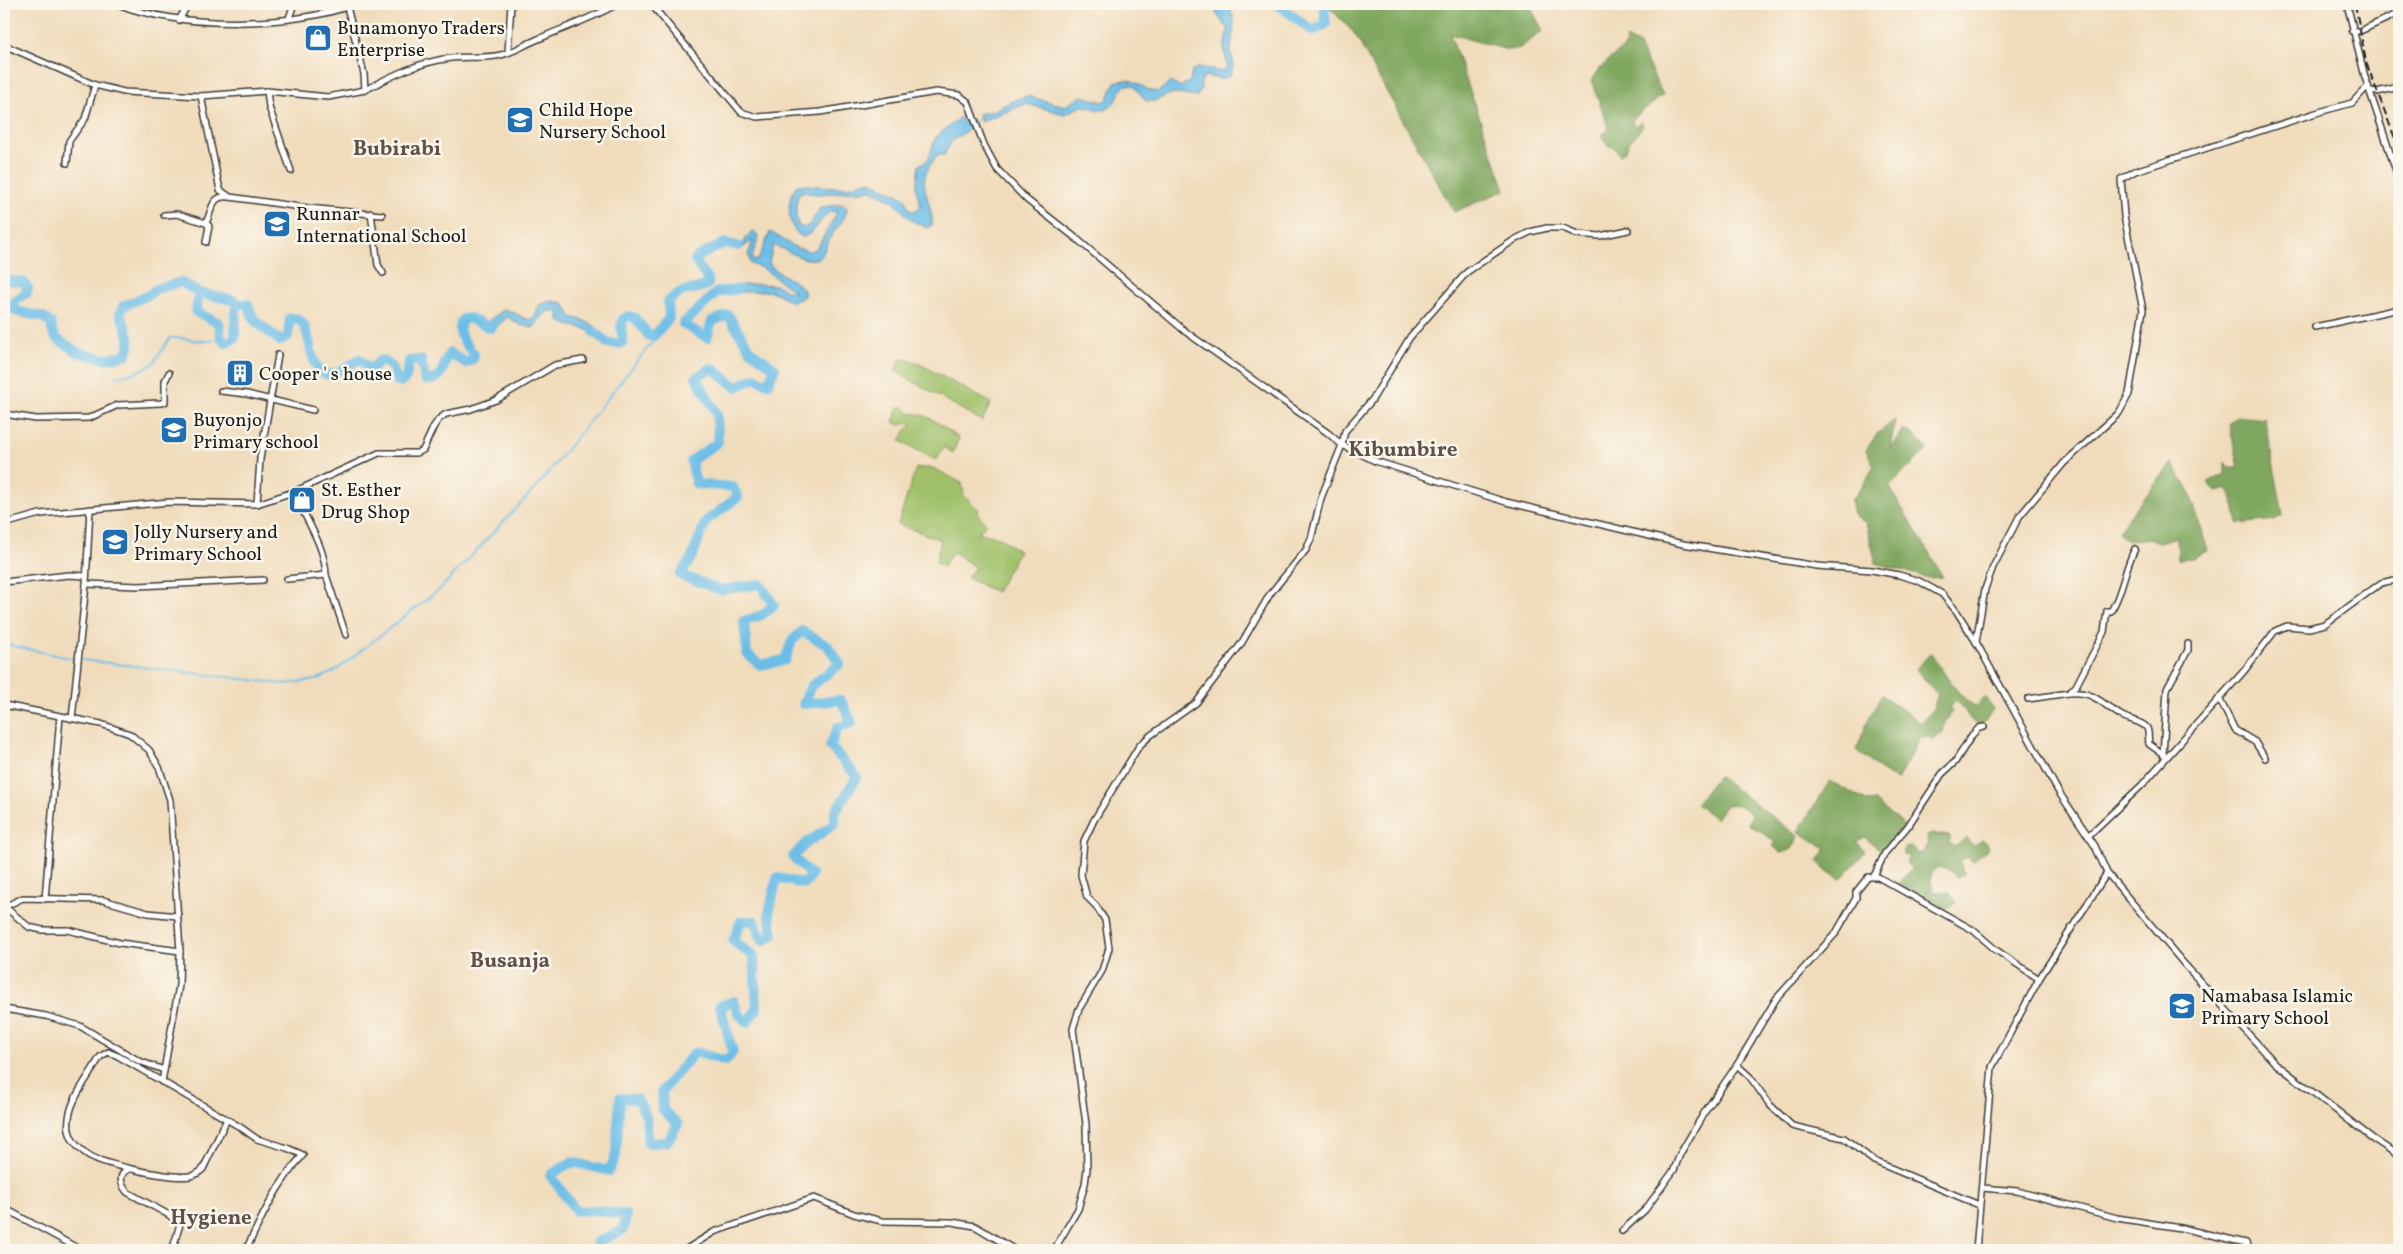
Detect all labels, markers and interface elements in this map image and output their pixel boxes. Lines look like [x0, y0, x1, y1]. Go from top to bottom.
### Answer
place label: Bunamonyo Traders Enterprise [337, 16, 505, 64]
shop icon: Bunamonyo Traders Enterprise [303, 23, 333, 53]
place label: Child Hope Nursery School [539, 98, 666, 146]
school or university icon: Child Hope Nursery School [505, 105, 535, 135]
district label: Bubirabi [353, 135, 441, 164]
place label: Runnar International School [296, 202, 467, 250]
school or university icon: Runnar International School [262, 209, 292, 239]
building icon: Cooper ' s house [225, 358, 255, 388]
place label: Cooper ' s house [259, 362, 392, 388]
place label: Buyonjo Primary school [193, 408, 319, 456]
school or university icon: Buyonjo Primary school [159, 415, 189, 445]
district label: Kibumbire [1349, 436, 1457, 465]
place label: St. Esther Drug Shop [321, 478, 410, 526]
shop icon: St. Esther Drug Shop [287, 485, 317, 515]
place label: Jolly Nursery and Primary School [134, 520, 278, 568]
school or university icon: Jolly Nursery and Primary School [100, 527, 130, 557]
district label: Busanja [470, 947, 550, 976]
place label: Namabasa Islamic Primary School [2201, 984, 2353, 1032]
school or university icon: Namabasa Islamic Primary School [2167, 991, 2197, 1021]
district label: Hygiene [170, 1204, 252, 1233]

